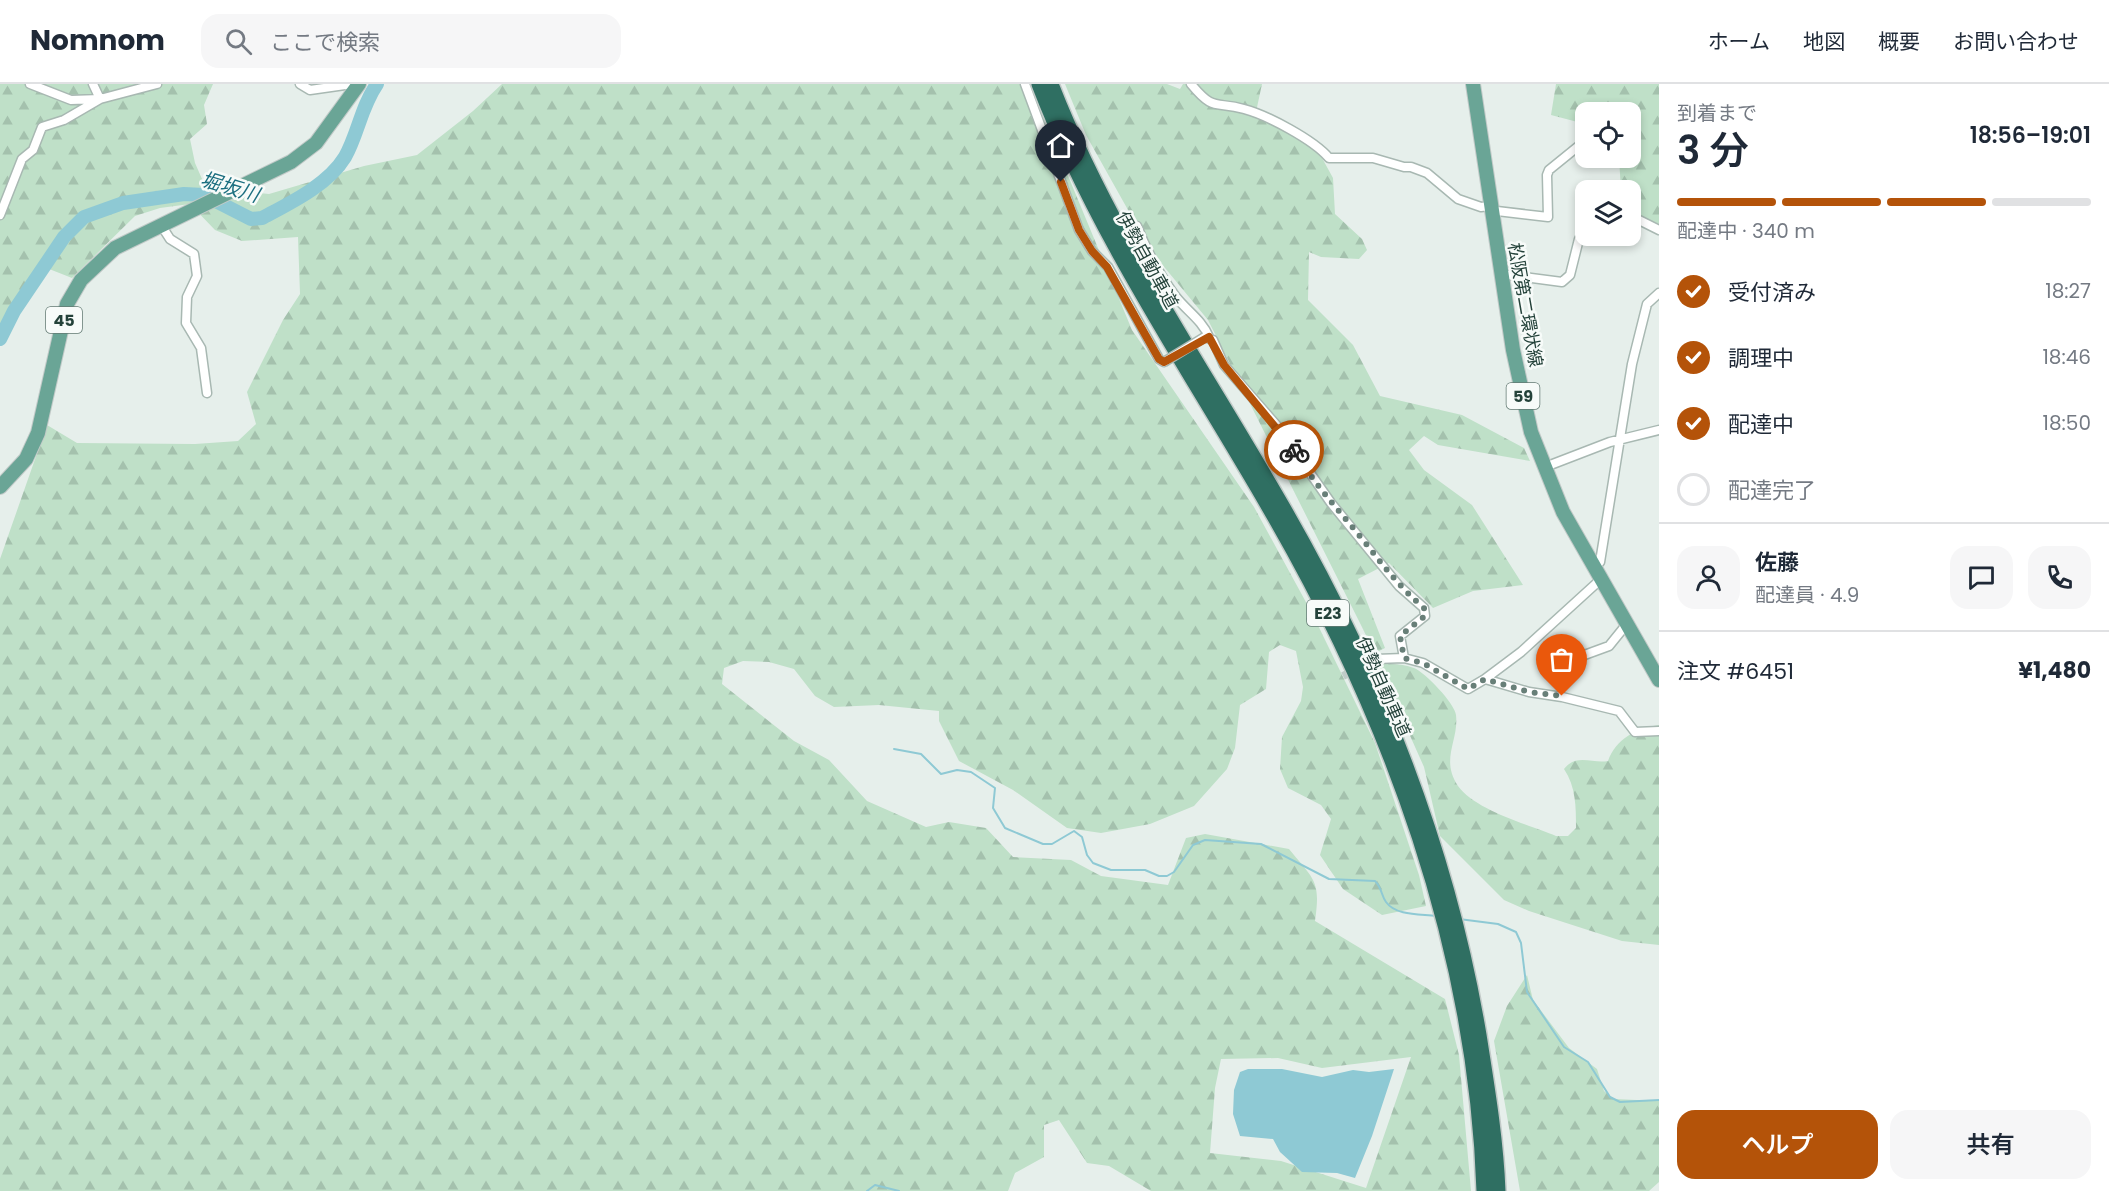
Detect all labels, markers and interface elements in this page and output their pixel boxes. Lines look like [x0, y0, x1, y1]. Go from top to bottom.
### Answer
search box [201, 14, 621, 68]
text: Nomnom [30, 21, 165, 60]
icon: search [222, 25, 255, 58]
text: ここで検索 [270, 27, 380, 58]
text: ホーム [1708, 27, 1770, 56]
text: 地図 [1803, 27, 1845, 56]
text: 概要 [1878, 27, 1920, 56]
text: お問い合わせ [1953, 27, 2079, 56]
text: 到着まで [1677, 99, 1757, 127]
map controls [1575, 102, 1641, 246]
button: locate [1575, 102, 1641, 168]
pin [1035, 120, 1086, 182]
text: 18:56–19:01 [1970, 120, 2091, 151]
text: 3 分 [1677, 123, 1749, 178]
icon: home [1044, 129, 1077, 162]
water label: 堀坂川 [197, 165, 265, 210]
button: layers [1575, 180, 1641, 246]
street label: 伊勢自動車道 [1110, 206, 1185, 313]
text: 配達中 · 340 m [1677, 217, 1815, 245]
street label: 松阪第二環状線 [1502, 241, 1549, 369]
icon: check [1677, 275, 1710, 308]
text: 受付済み [1728, 277, 1816, 308]
text: 18:27 [2045, 277, 2091, 305]
road number: 45 [46, 307, 82, 333]
icon: check [1677, 341, 1710, 374]
text: 調理中 [1728, 343, 1794, 374]
text: 18:46 [2042, 343, 2091, 371]
road number: 59 [1506, 383, 1540, 409]
icon: check [1677, 407, 1710, 440]
text: 配達中 [1728, 409, 1794, 440]
text: 18:50 [2043, 409, 2091, 437]
courier [1264, 420, 1324, 480]
icon: bike [1278, 434, 1311, 467]
text: 配達完了 [1728, 475, 1816, 506]
button: person [1677, 546, 1740, 609]
button: chat [1950, 546, 2013, 609]
button: phone [2028, 546, 2091, 609]
text: 佐藤 [1755, 547, 1799, 578]
text: 配達員 · 4.9 [1755, 581, 1859, 609]
road number: E23 [1307, 600, 1349, 626]
street label: 伊勢自動車道 [1350, 632, 1417, 741]
pin [1536, 634, 1587, 696]
icon: bag [1545, 643, 1578, 676]
text: ¥1,480 [2018, 655, 2091, 686]
text: 注文 #6451 [1677, 656, 1794, 687]
button: ヘルプ [1677, 1110, 1878, 1179]
button: 共有 [1890, 1110, 2091, 1179]

